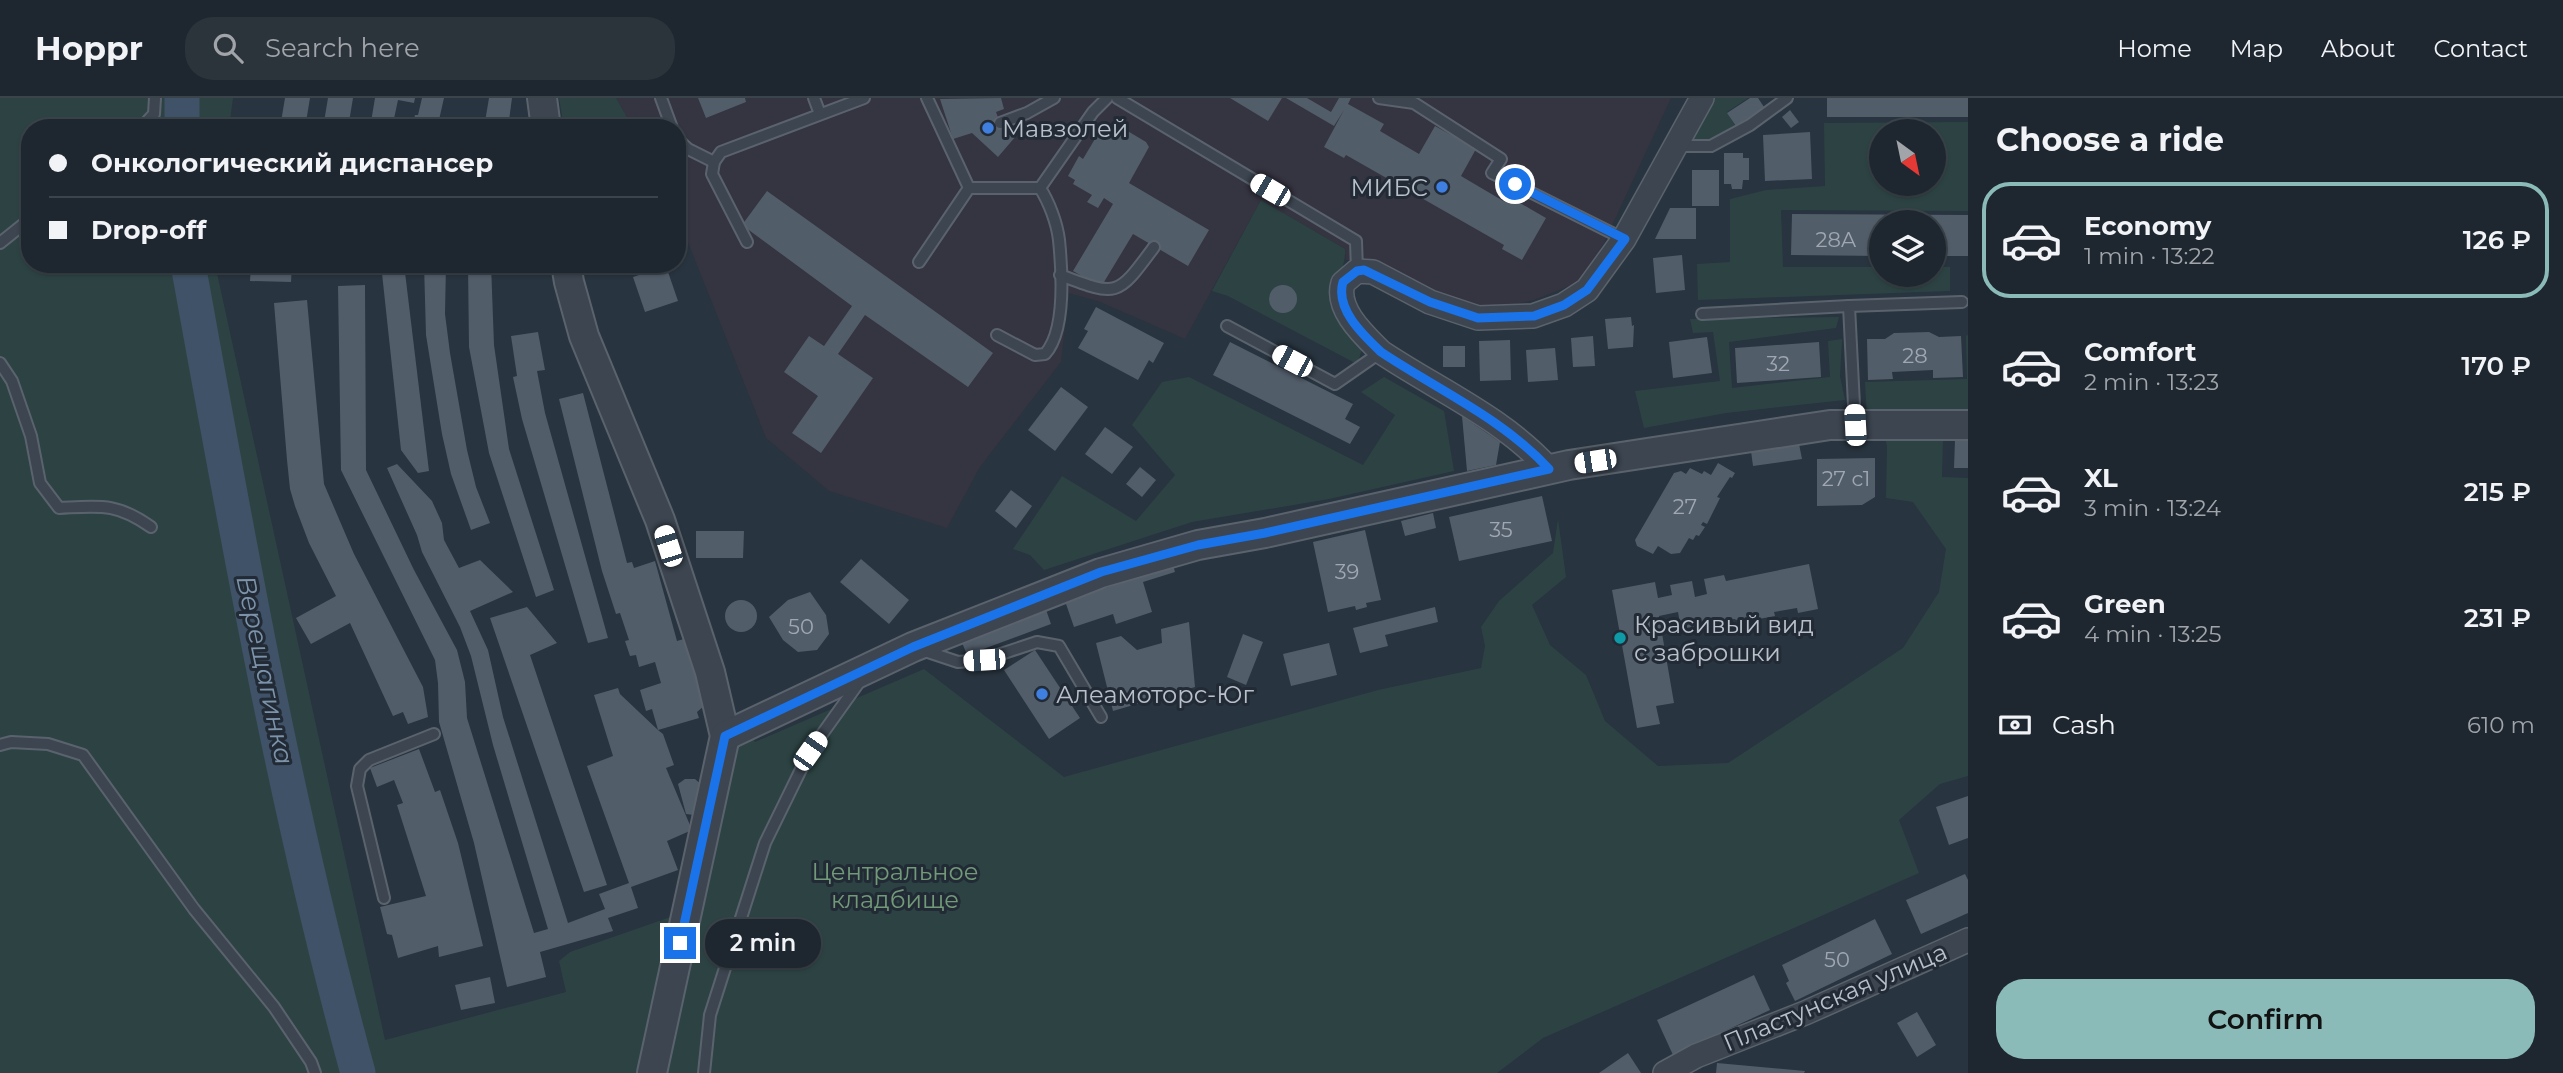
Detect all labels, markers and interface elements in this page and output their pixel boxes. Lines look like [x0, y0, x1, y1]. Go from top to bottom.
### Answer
search box [185, 17, 675, 80]
text: Hoppr [35, 28, 143, 68]
icon: search [209, 29, 247, 67]
text: Search here [265, 32, 420, 64]
text: Home [2117, 34, 2192, 63]
text: Map [2230, 34, 2283, 63]
text: About [2321, 34, 2395, 63]
text: Contact [2433, 34, 2528, 63]
place label: Мавзолей [1002, 114, 1128, 143]
north arrow [1869, 119, 1946, 196]
map controls [1869, 119, 1946, 287]
marker: Мавзолей [980, 120, 996, 136]
text: Choose a ride [1996, 120, 2224, 159]
text: Онкологический диспансер [91, 147, 493, 179]
route start [1499, 168, 1531, 200]
car [1247, 170, 1294, 210]
place label: МИБС [1351, 173, 1428, 202]
marker: МИБС [1434, 179, 1450, 195]
icon: car [2000, 209, 2063, 272]
button: layers [1869, 210, 1946, 287]
text: Economy [2084, 210, 2211, 242]
text: Drop-off [91, 214, 206, 246]
text: 126 ₽ [2463, 224, 2531, 256]
house number: 28А [1816, 227, 1857, 252]
text: 1 min · 13:22 [2084, 242, 2215, 270]
icon: car [2000, 335, 2063, 398]
text: Comfort [2084, 336, 2196, 368]
car [1269, 342, 1316, 380]
house number: 28 [1902, 343, 1928, 368]
text: 170 ₽ [2461, 350, 2531, 382]
house number: 32 [1766, 351, 1790, 376]
text: 2 min · 13:23 [2084, 368, 2219, 396]
car [1844, 403, 1867, 447]
car [1573, 447, 1618, 475]
icon: car [2000, 461, 2063, 524]
text: XL [2084, 462, 2118, 494]
house number: 27 с1 [1822, 466, 1870, 491]
text: 215 ₽ [2464, 476, 2531, 508]
house number: 27 [1673, 494, 1697, 519]
text: 3 min · 13:24 [2084, 494, 2221, 522]
house number: 35 [1489, 517, 1513, 542]
car [652, 523, 685, 569]
house number: 39 [1335, 559, 1359, 584]
water label: Верещагинка [229, 573, 301, 767]
icon: car [2000, 587, 2063, 650]
text: Green [2084, 588, 2166, 620]
text: 231 ₽ [2464, 602, 2531, 634]
place label: Красивый вид с заброшки [1634, 610, 1814, 667]
house number: 50 [788, 614, 814, 639]
text: 4 min · 13:25 [2084, 620, 2221, 648]
marker: Красивый вид с заброшки [1612, 630, 1628, 646]
car [963, 648, 1006, 672]
place label: Алеамоторс-Юг [1056, 680, 1254, 709]
marker: Алеамоторс-Юг [1034, 686, 1050, 702]
icon: cash [1996, 706, 2034, 744]
text: Cash [2052, 709, 2116, 741]
text: 610 m [2467, 711, 2535, 739]
car [790, 728, 831, 774]
park label: Центральное кладбище [811, 857, 979, 914]
callout: 2 min [704, 918, 820, 968]
route end [664, 927, 696, 959]
text: 2 min [730, 929, 796, 957]
street label: Пластунская улица [1719, 937, 1951, 1057]
house number: 50 [1824, 947, 1850, 972]
button: Confirm [1996, 979, 2535, 1059]

